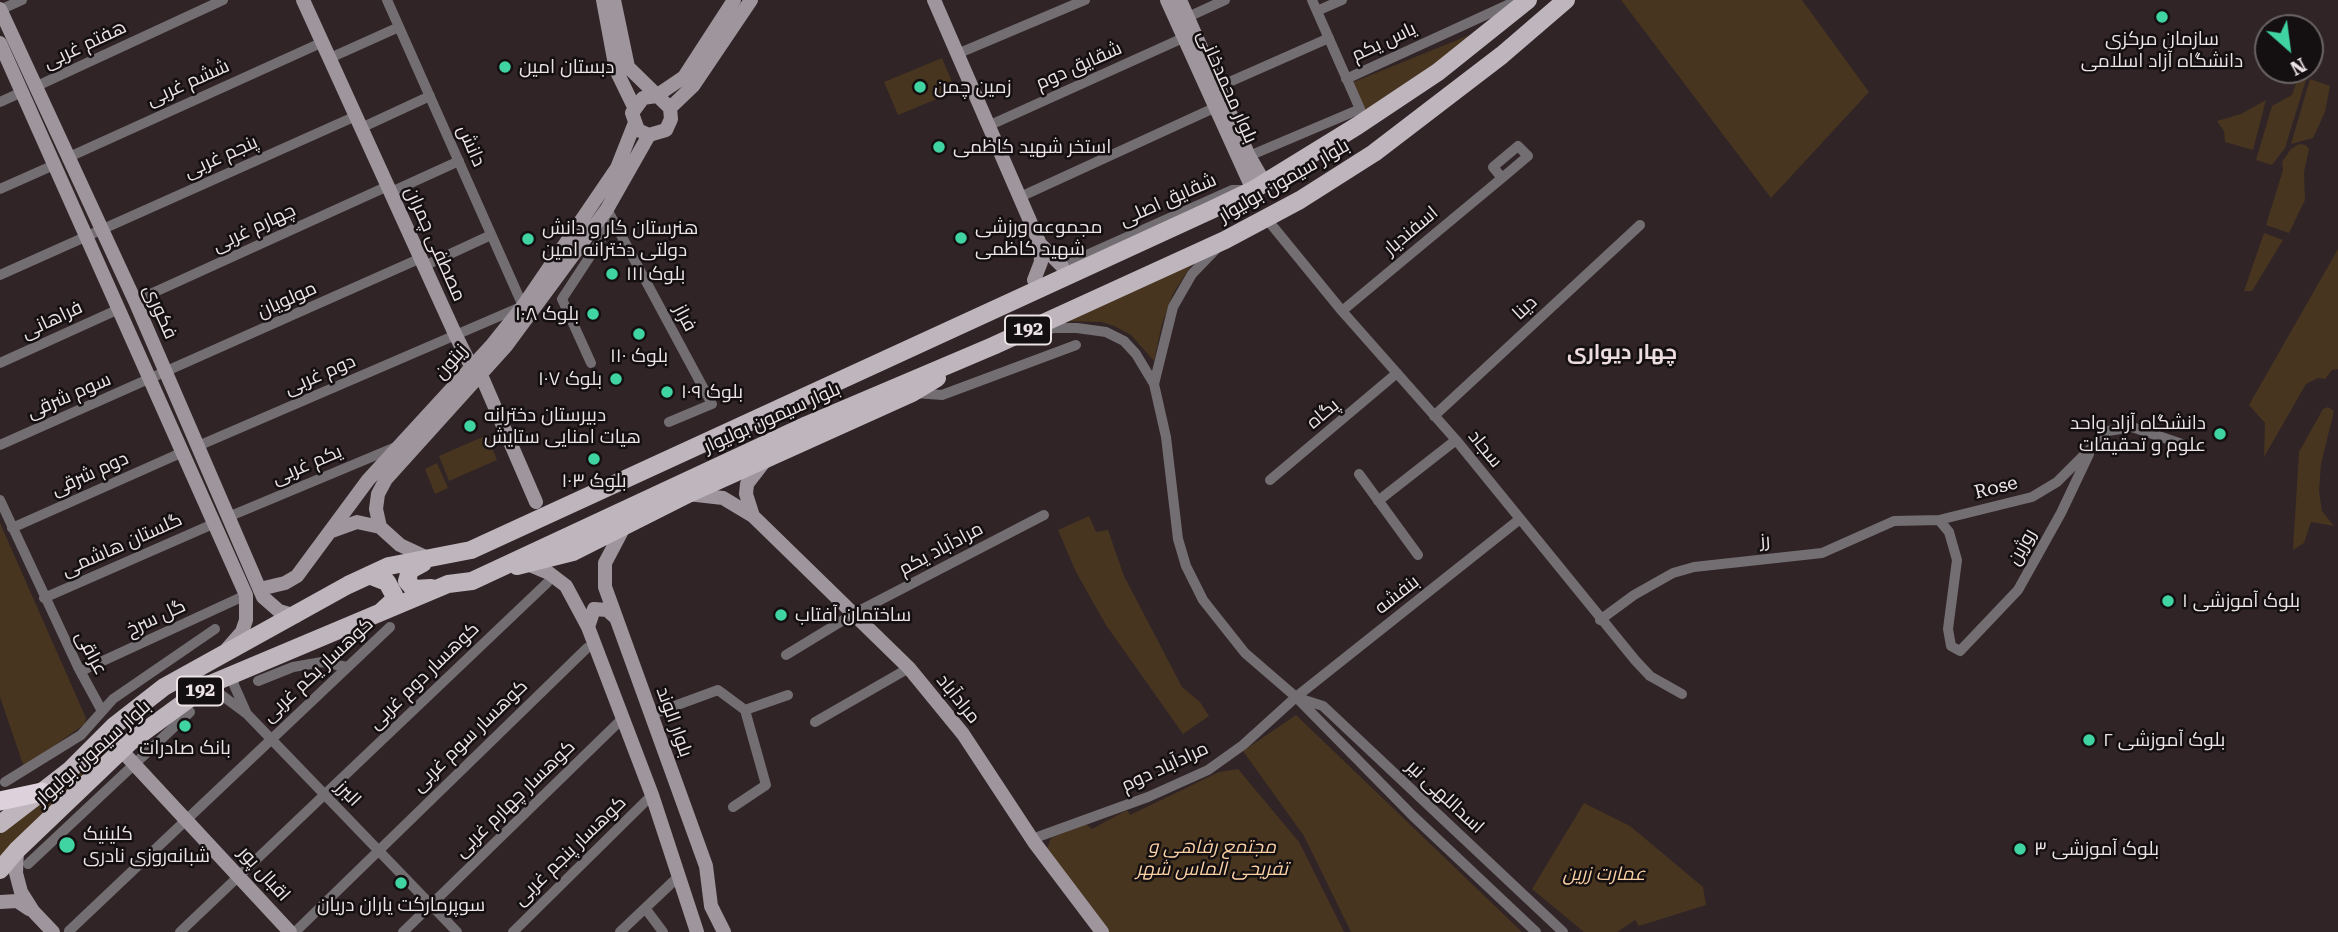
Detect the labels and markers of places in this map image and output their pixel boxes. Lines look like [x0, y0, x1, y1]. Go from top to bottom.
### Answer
marker: سازمان مرکزی دانشگاه آزاد اسلامی [2154, 9, 2170, 25]
place label: سازمان مرکزی دانشگاه آزاد اسلامی [2081, 28, 2243, 72]
place label: دبستان امین [519, 56, 614, 78]
marker: دبستان امین [497, 59, 513, 75]
place label: زمین چمن [934, 76, 1012, 98]
marker: زمین چمن [912, 79, 928, 95]
place label: استخر شهید کاظمی [953, 136, 1111, 158]
marker: استخر شهید کاظمی [931, 139, 947, 155]
place label: مجموعه ورزشی شهید کاظمی [975, 216, 1102, 260]
place label: هنرستان کار و دانش دولتی دخترانه امین [542, 217, 698, 261]
marker: مجموعه ورزشی شهید کاظمی [953, 230, 969, 246]
marker: هنرستان کار و دانش دولتی دخترانه امین [520, 231, 536, 247]
place label: بلوک ۱۱۱ [626, 263, 685, 285]
marker: بلوک ۱۱۱ [604, 266, 620, 282]
place label: بلوک ۱۰۸ [515, 303, 579, 325]
marker: بلوک ۱۰۸ [585, 306, 601, 322]
marker: بلوک ۱۱۰ [631, 326, 647, 342]
place label: بلوک ۱۱۰ [610, 345, 668, 367]
place label: بلوک ۱۰۷ [538, 368, 602, 390]
marker: بلوک ۱۰۷ [608, 371, 624, 387]
place label: بلوک ۱۰۹ [681, 381, 743, 403]
marker: بلوک ۱۰۹ [659, 384, 675, 400]
place label: دبیرستان دخترانه هیات امنایی ستایش [484, 404, 641, 448]
place label: دانشگاه آزاد واحد علوم و تحقیقات [2070, 412, 2206, 456]
marker: دبیرستان دخترانه هیات امنایی ستایش [462, 418, 478, 434]
marker: دانشگاه آزاد واحد علوم و تحقیقات [2212, 426, 2228, 442]
marker: بلوک ۱۰۳ [586, 451, 602, 467]
place label: بلوک ۱۰۳ [561, 470, 627, 492]
place label: بلوک آموزشی ۱ [2182, 590, 2300, 612]
marker: بلوک آموزشی ۱ [2160, 593, 2176, 609]
place label: ساختمان آفتاب [795, 604, 911, 626]
marker: ساختمان آفتاب [773, 607, 789, 623]
marker: بانک صادرات [177, 718, 193, 734]
place label: بلوک آموزشی ۲ [2103, 729, 2225, 751]
marker: بلوک آموزشی ۲ [2081, 732, 2097, 748]
place label: بانک صادرات [139, 737, 231, 759]
place label: کلینیک شبانه‌روزی نادری [83, 823, 210, 867]
marker: کلینیک شبانه‌روزی نادری [57, 835, 77, 855]
place label: بلوک آموزشی ۳ [2034, 838, 2159, 860]
marker: بلوک آموزشی ۳ [2012, 841, 2028, 857]
marker: سوپرمارکت یاران دریان [393, 875, 409, 891]
place label: سوپرمارکت یاران دریان [317, 894, 485, 916]

